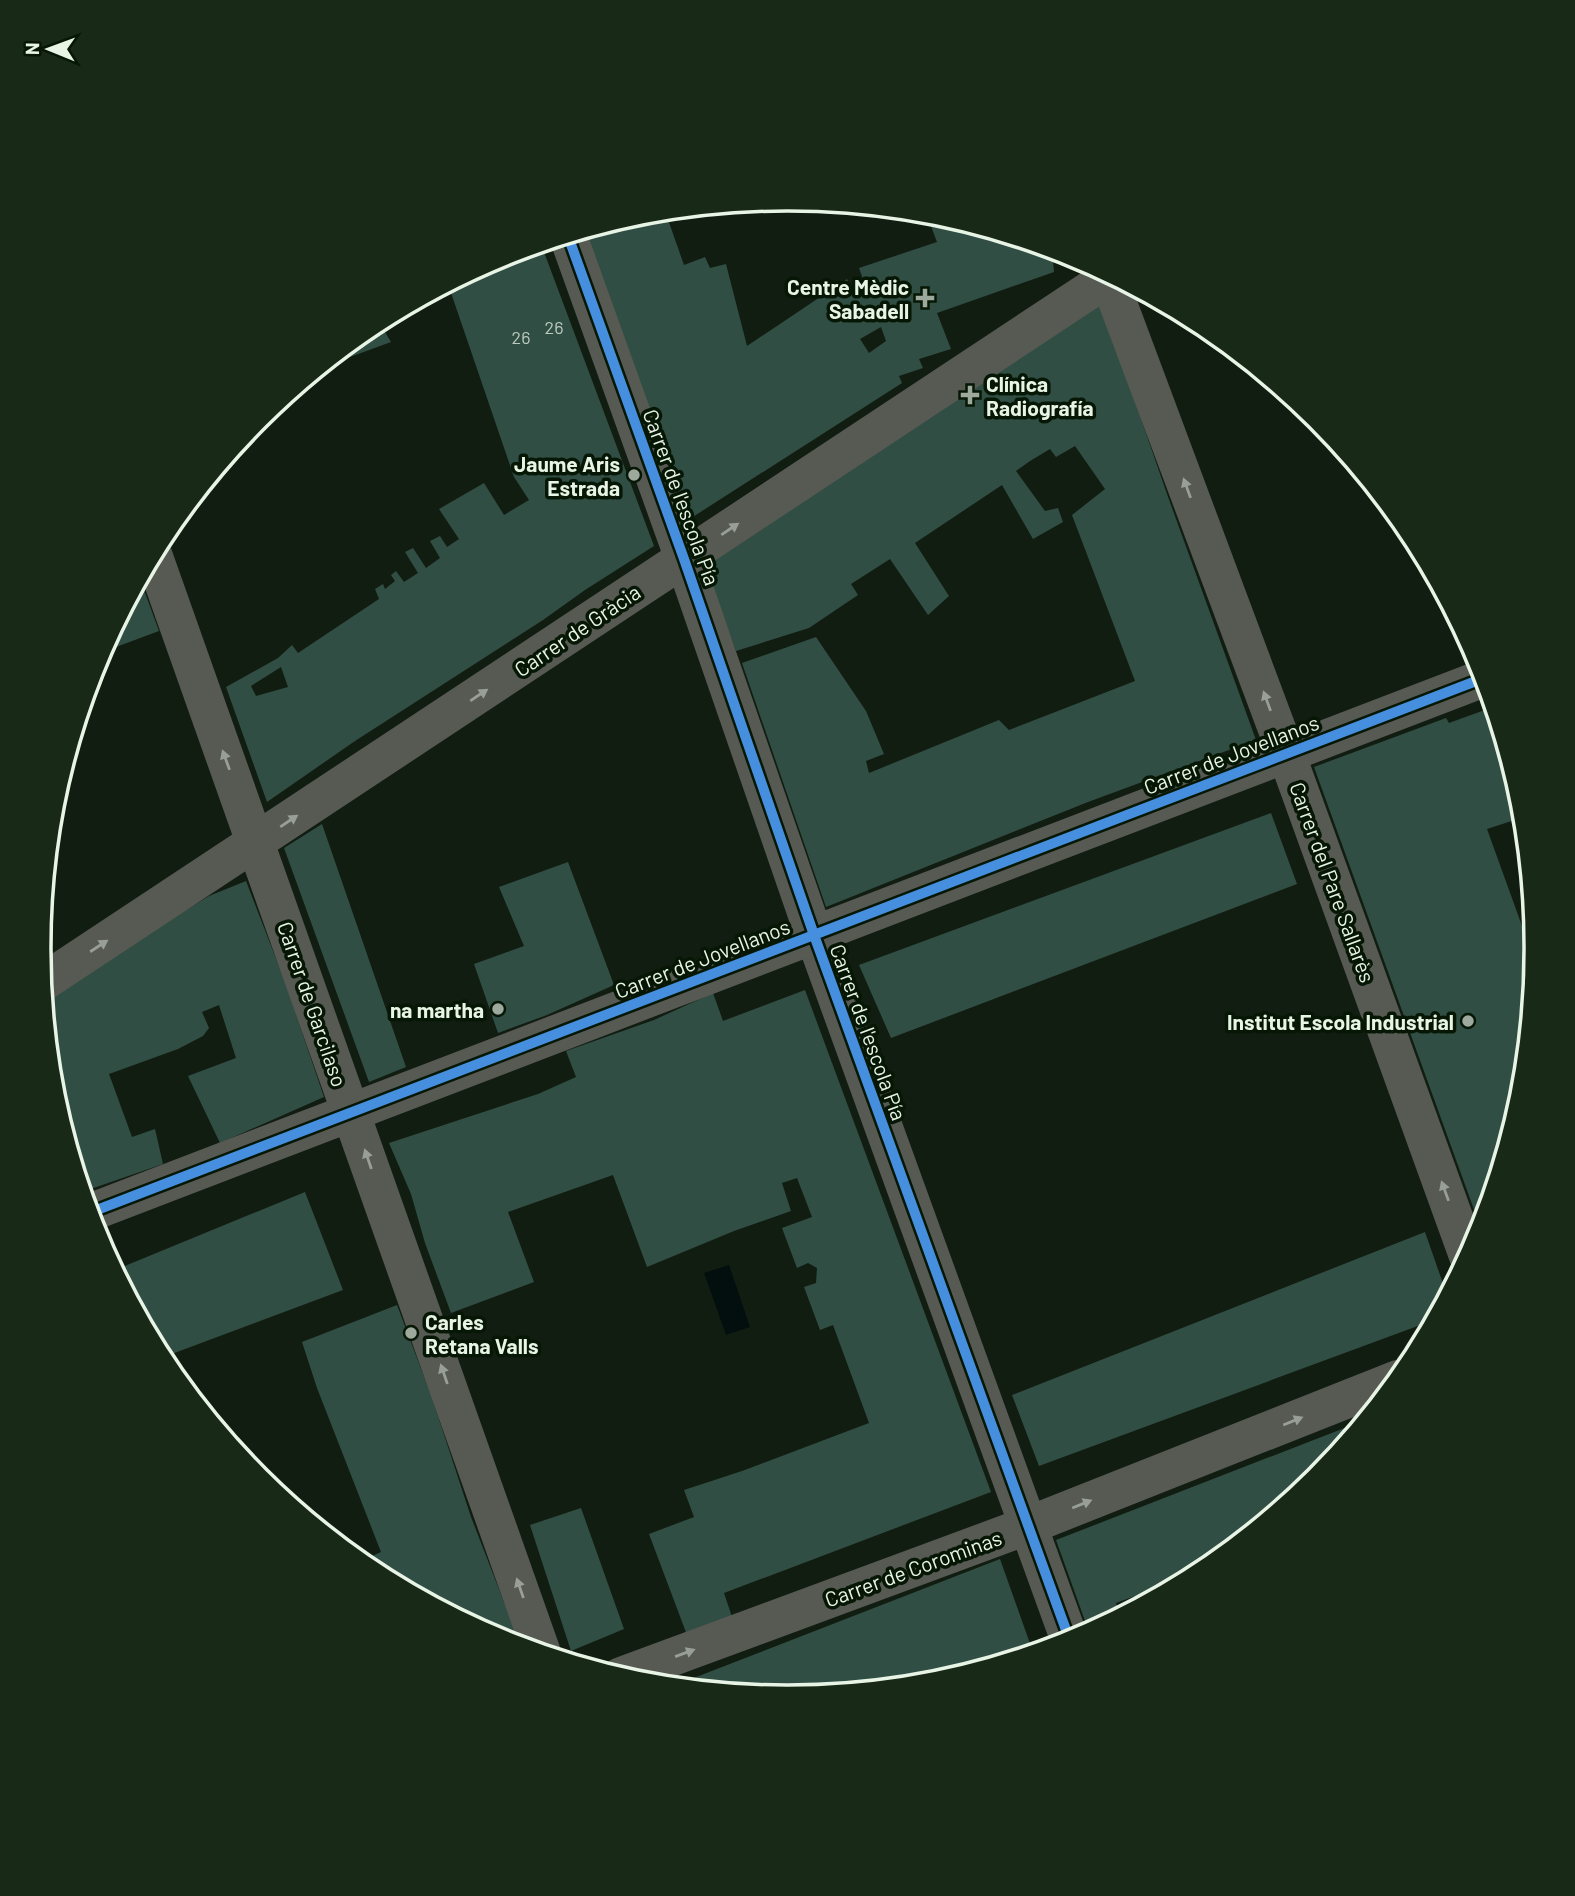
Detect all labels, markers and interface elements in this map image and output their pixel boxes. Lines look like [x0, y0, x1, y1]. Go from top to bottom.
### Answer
north arrow [14, 14, 84, 84]
text: N [20, 42, 43, 55]
place label: Centre Mèdic Sabadell [787, 274, 909, 323]
marker: Centre Mèdic Sabadell [915, 288, 935, 308]
house number: 26 [545, 316, 563, 338]
house number: 26 [512, 326, 530, 348]
place label: Clínica Radiografía [986, 371, 1094, 420]
marker: Clínica Radiografía [960, 385, 980, 405]
street label: Carrer de l'escola Pía [638, 405, 726, 589]
place label: Jaume Aris Estrada [514, 451, 620, 500]
marker: Jaume Aris Estrada [626, 467, 642, 483]
one-way arrow [1181, 478, 1192, 499]
one-way arrow [720, 523, 739, 536]
street label: Carrer de Gràcia [509, 579, 645, 681]
one-way arrow [469, 689, 489, 702]
one-way arrow [1261, 691, 1272, 712]
street label: Carrer de Jovellanos [1140, 709, 1322, 799]
one-way arrow [220, 750, 231, 771]
street label: Carrer del Pare Sallarès [1285, 778, 1381, 986]
one-way arrow [280, 815, 299, 828]
street label: Carrer de Jovellanos [611, 913, 793, 1003]
street label: Carrer de Garcilaso [273, 918, 353, 1090]
one-way arrow [90, 939, 108, 953]
street label: Carrer de l'escola Pía [825, 940, 913, 1124]
place label: na martha [390, 997, 484, 1022]
marker: na martha [490, 1001, 506, 1017]
place label: Institut Escola Industrial [1227, 1009, 1454, 1034]
marker: Institut Escola Industrial [1460, 1013, 1476, 1029]
one-way arrow [362, 1149, 373, 1170]
one-way arrow [1439, 1181, 1450, 1202]
place label: Carles Retana Valls [425, 1309, 538, 1358]
marker: Carles Retana Valls [403, 1325, 419, 1341]
one-way arrow [438, 1363, 449, 1384]
one-way arrow [1283, 1415, 1304, 1426]
one-way arrow [1071, 1499, 1092, 1510]
street label: Carrer de Corominas [821, 1524, 1005, 1612]
one-way arrow [514, 1578, 525, 1599]
one-way arrow [674, 1647, 695, 1658]

